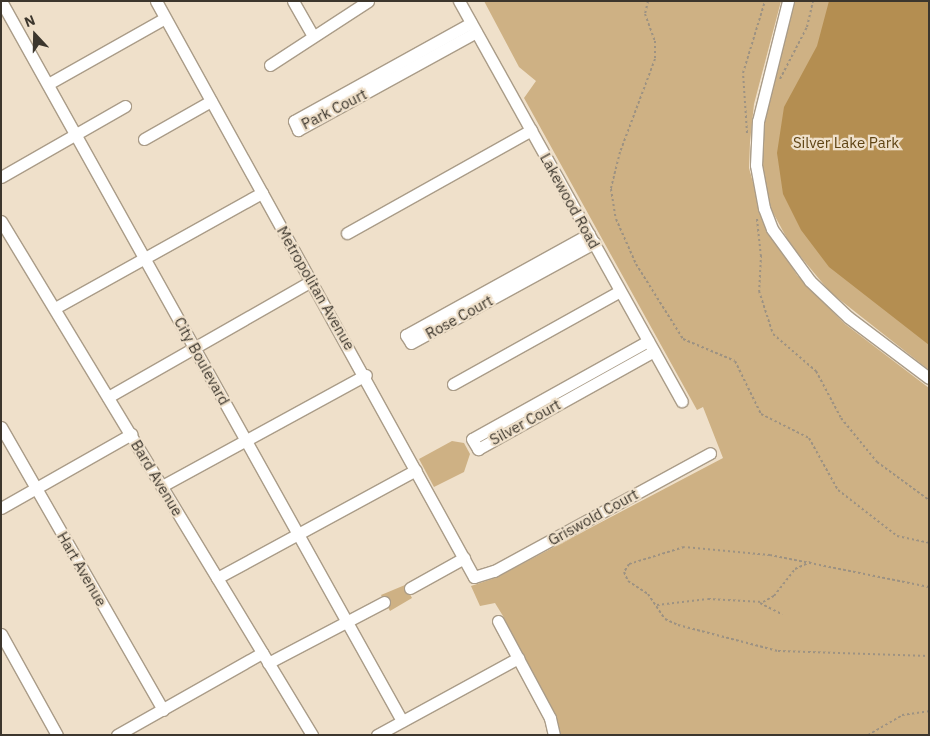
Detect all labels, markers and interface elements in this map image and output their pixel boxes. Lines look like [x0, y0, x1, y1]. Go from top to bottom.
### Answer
north arrow [10, 10, 60, 60]
text: N [22, 11, 38, 31]
street label: Park Court [298, 85, 370, 133]
park label: Silver Lake Park [793, 134, 899, 152]
street label: Lakewood Road [536, 150, 604, 252]
street label: Metropolitan Avenue [273, 223, 359, 353]
street label: Rose Court [422, 291, 496, 343]
street label: City Boulevard [170, 314, 234, 408]
street label: Silver Court [487, 395, 563, 449]
street label: Bard Avenue [127, 437, 187, 519]
street label: Griswold Court [545, 485, 641, 549]
street label: Hart Avenue [53, 529, 111, 609]

